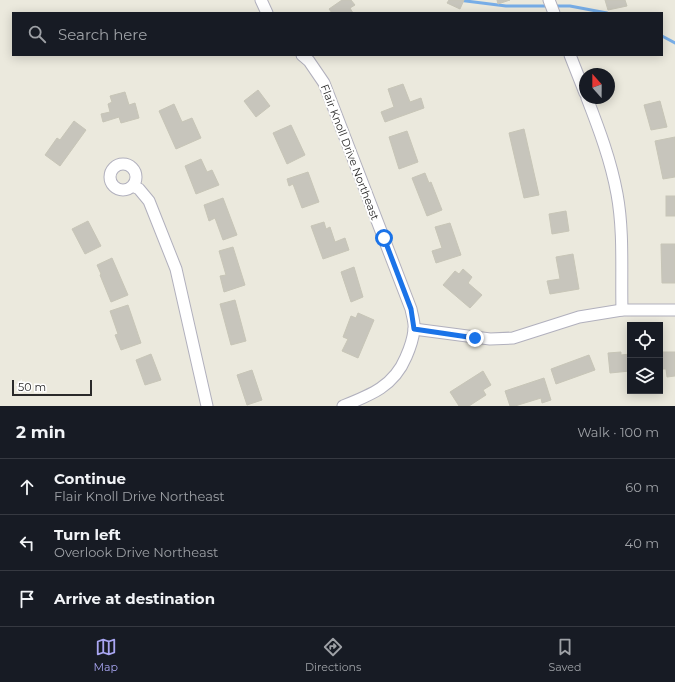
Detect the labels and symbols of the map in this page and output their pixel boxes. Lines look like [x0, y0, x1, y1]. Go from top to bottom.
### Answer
north arrow [579, 68, 615, 104]
street label: Flair Knoll Drive Northeast [318, 82, 383, 222]
route start [375, 229, 393, 247]
route end [466, 329, 484, 347]
scale bar [12, 378, 92, 397]

